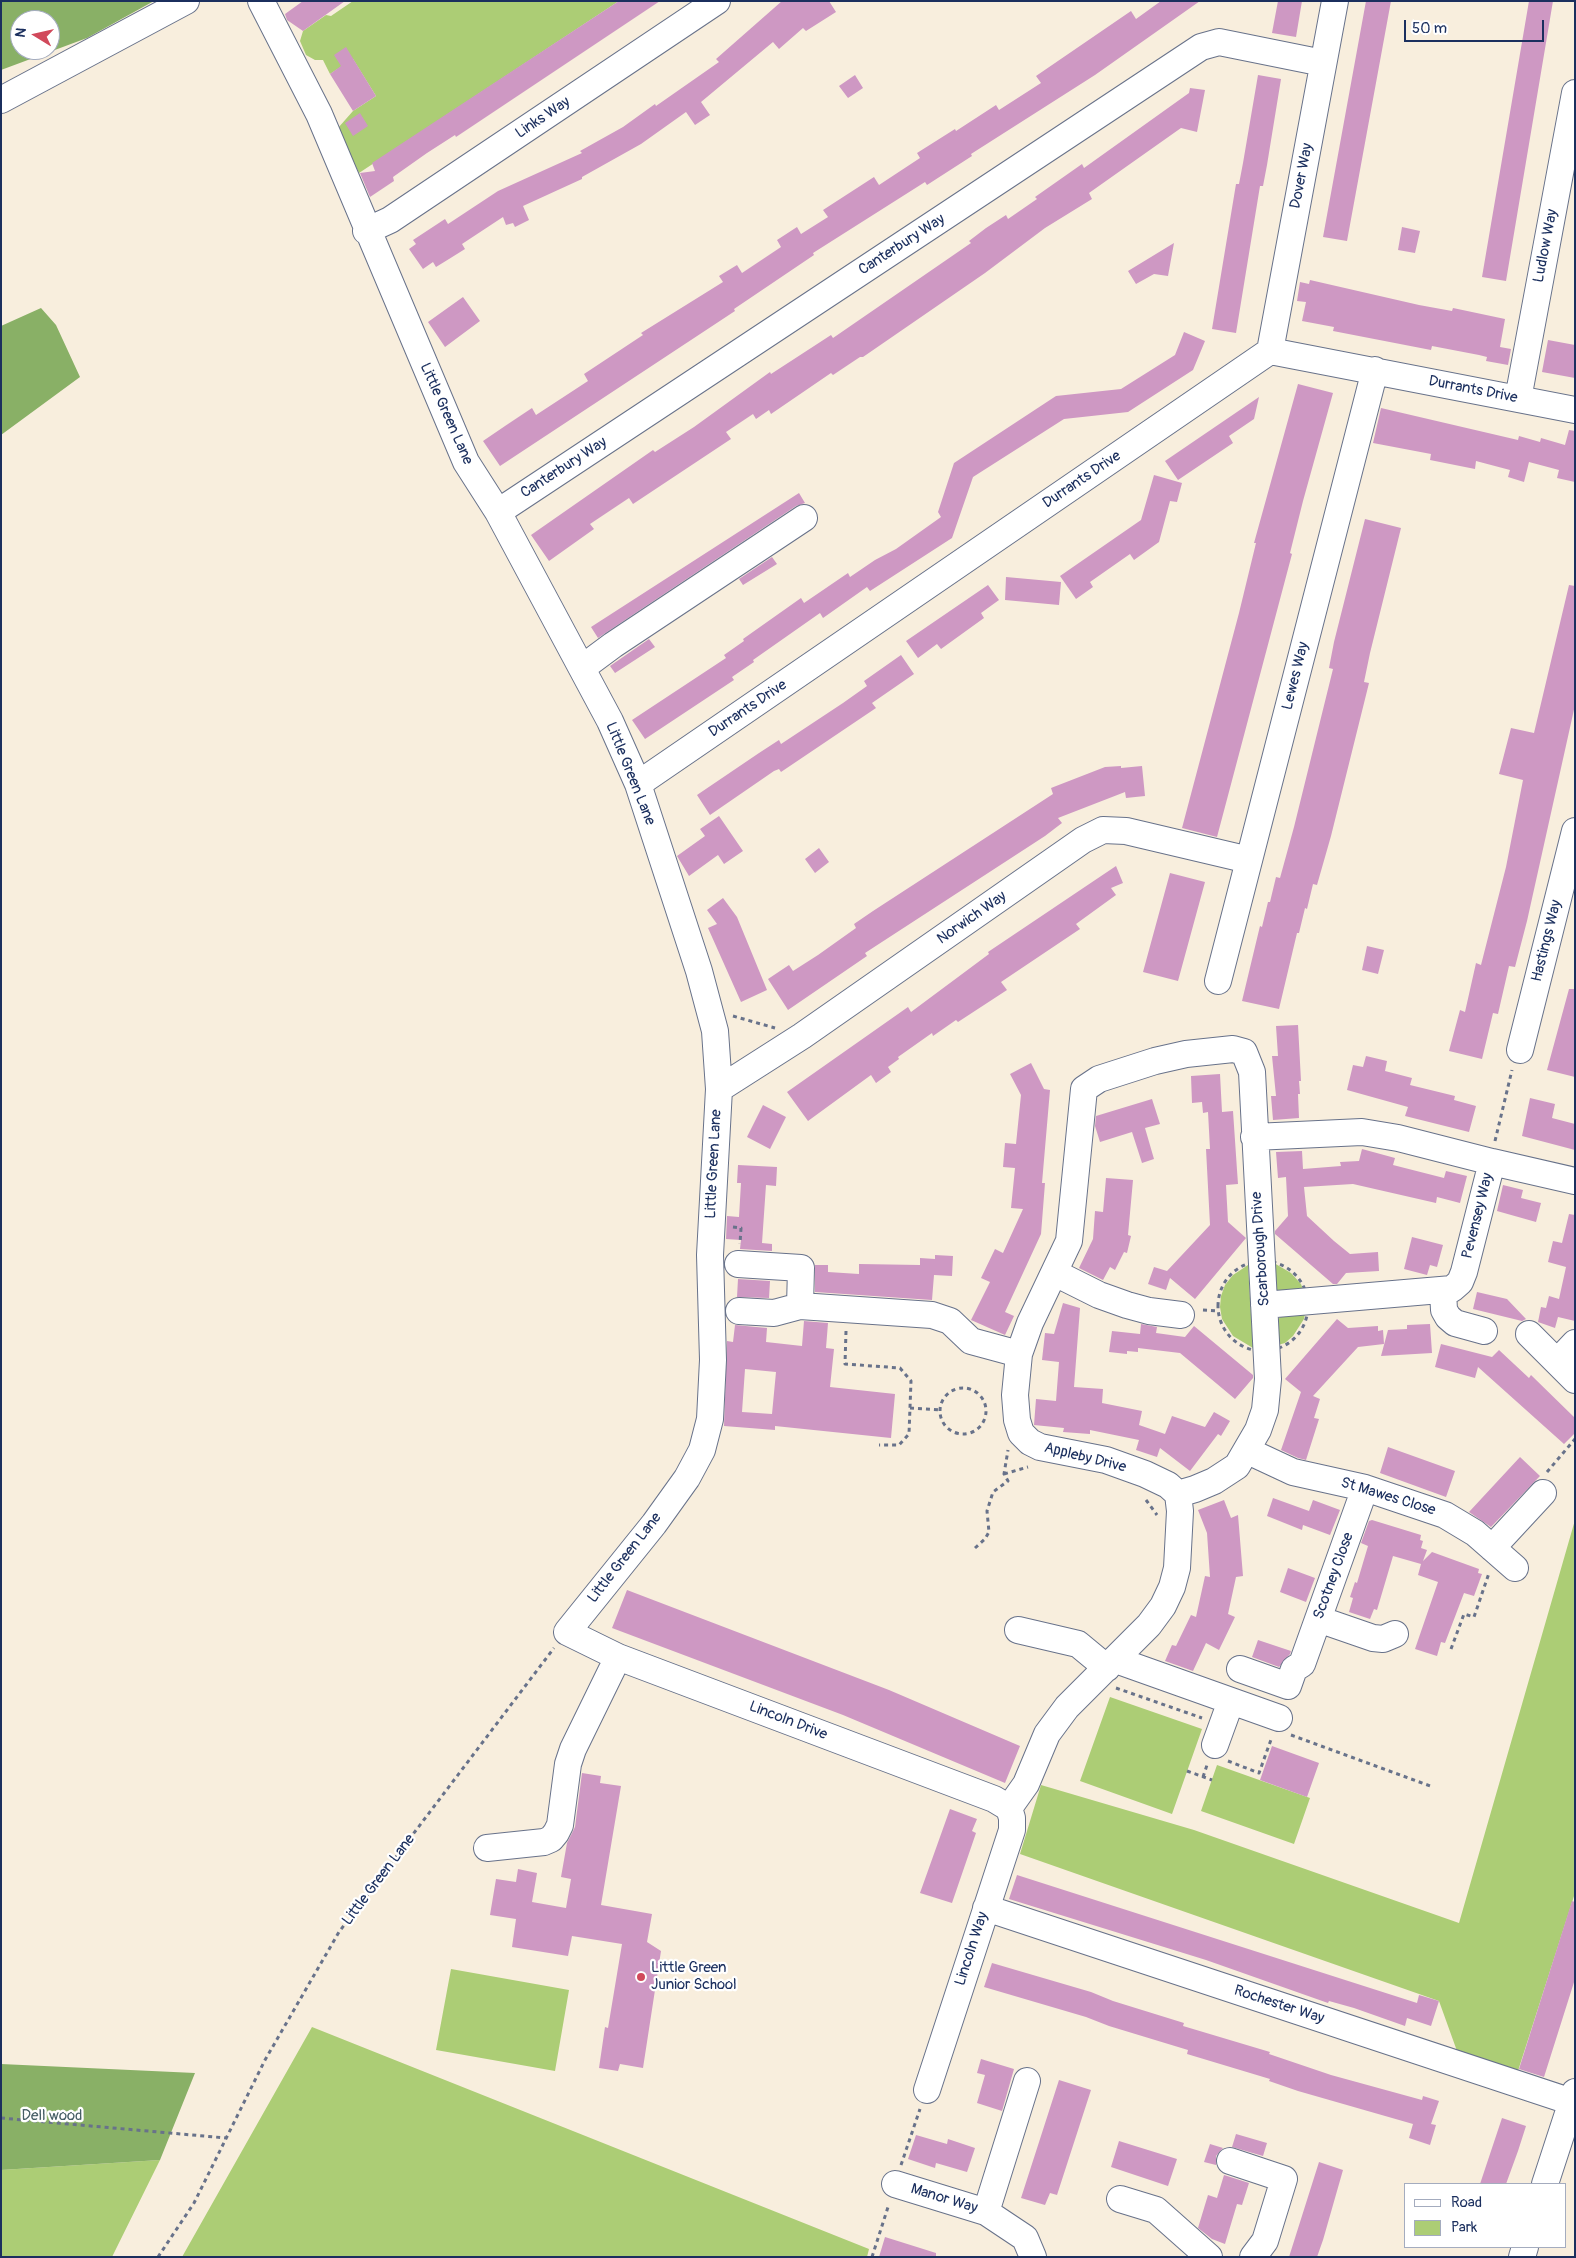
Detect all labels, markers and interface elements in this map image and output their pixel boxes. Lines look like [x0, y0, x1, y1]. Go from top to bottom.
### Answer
north arrow [10, 10, 60, 60]
scale bar [1406, 10, 1546, 42]
text: 50 m [1412, 19, 1447, 38]
text: N [12, 27, 30, 39]
street label: Links Way [512, 93, 574, 143]
street label: Dover Way [1287, 142, 1317, 210]
street label: Ludlow Way [1530, 208, 1562, 284]
street label: Canterbury Way [856, 210, 948, 280]
street label: Little Green Lane [416, 360, 476, 468]
street label: Durrants Drive [1427, 373, 1519, 407]
street label: Canterbury Way [518, 433, 610, 503]
street label: Durrants Drive [1040, 447, 1124, 513]
street label: Lewes Way [1279, 640, 1313, 712]
street label: Durrants Drive [706, 676, 790, 742]
street label: Little Green Lane [601, 720, 659, 828]
street label: Norwich Way [934, 888, 1010, 948]
street label: Hastings Way [1528, 898, 1566, 984]
street label: Little Green Lane [702, 1109, 726, 1219]
street label: Pevensey Way [1459, 1171, 1497, 1261]
street label: Scarborough Drive [1248, 1191, 1274, 1307]
street label: Appleby Drive [1042, 1439, 1128, 1477]
street label: St Mawes Close [1338, 1474, 1438, 1520]
street label: Little Green Lane [584, 1509, 666, 1607]
street label: Scotney Close [1310, 1530, 1358, 1622]
street label: Lincoln Drive [746, 1698, 830, 1744]
street label: Little Green Lane [339, 1831, 419, 1929]
street label: Lincoln Way [952, 1910, 992, 1988]
place label: Little Green Junior School [651, 1959, 737, 1994]
marker: Little Green Junior School [635, 1971, 647, 1983]
street label: Rochester Way [1232, 1982, 1326, 2028]
park label: Dell wood [22, 2107, 82, 2125]
street label: Manor Way [908, 2180, 980, 2218]
legend [1404, 2183, 1566, 2248]
text: Road [1451, 2193, 1482, 2212]
text: Park [1451, 2218, 1477, 2237]

